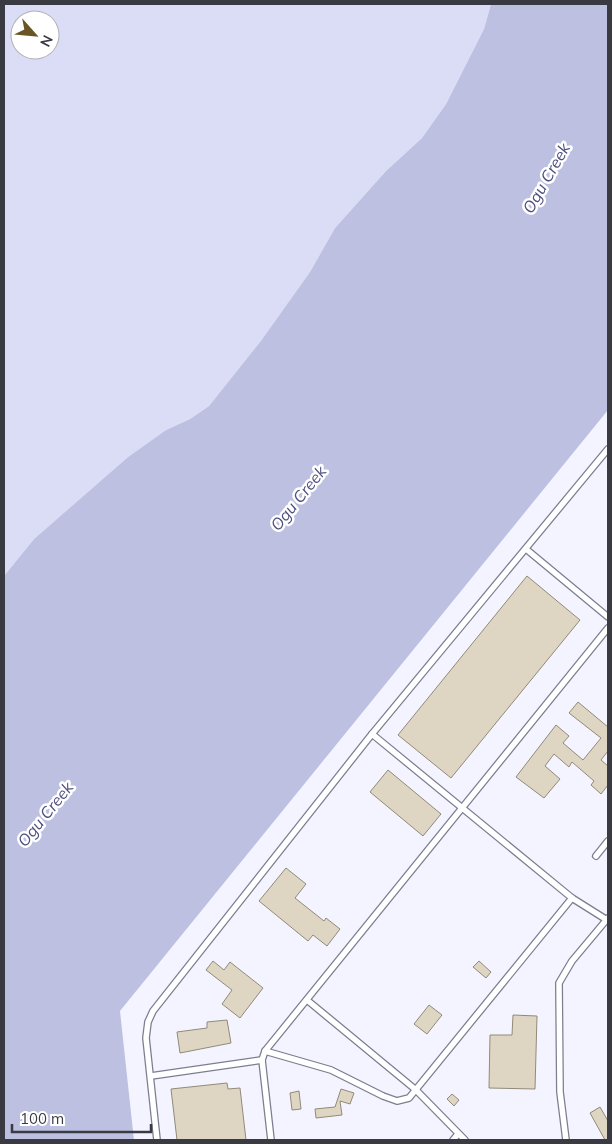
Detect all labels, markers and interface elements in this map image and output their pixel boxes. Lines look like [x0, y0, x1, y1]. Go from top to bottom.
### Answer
north arrow [10, 10, 60, 60]
text: N [36, 32, 57, 50]
water label: Ogu Creek [518, 139, 574, 217]
water label: Ogu Creek [266, 461, 331, 534]
water label: Ogu Creek [13, 777, 78, 850]
scale bar [12, 1102, 151, 1134]
text: 100 m [20, 1109, 64, 1128]

